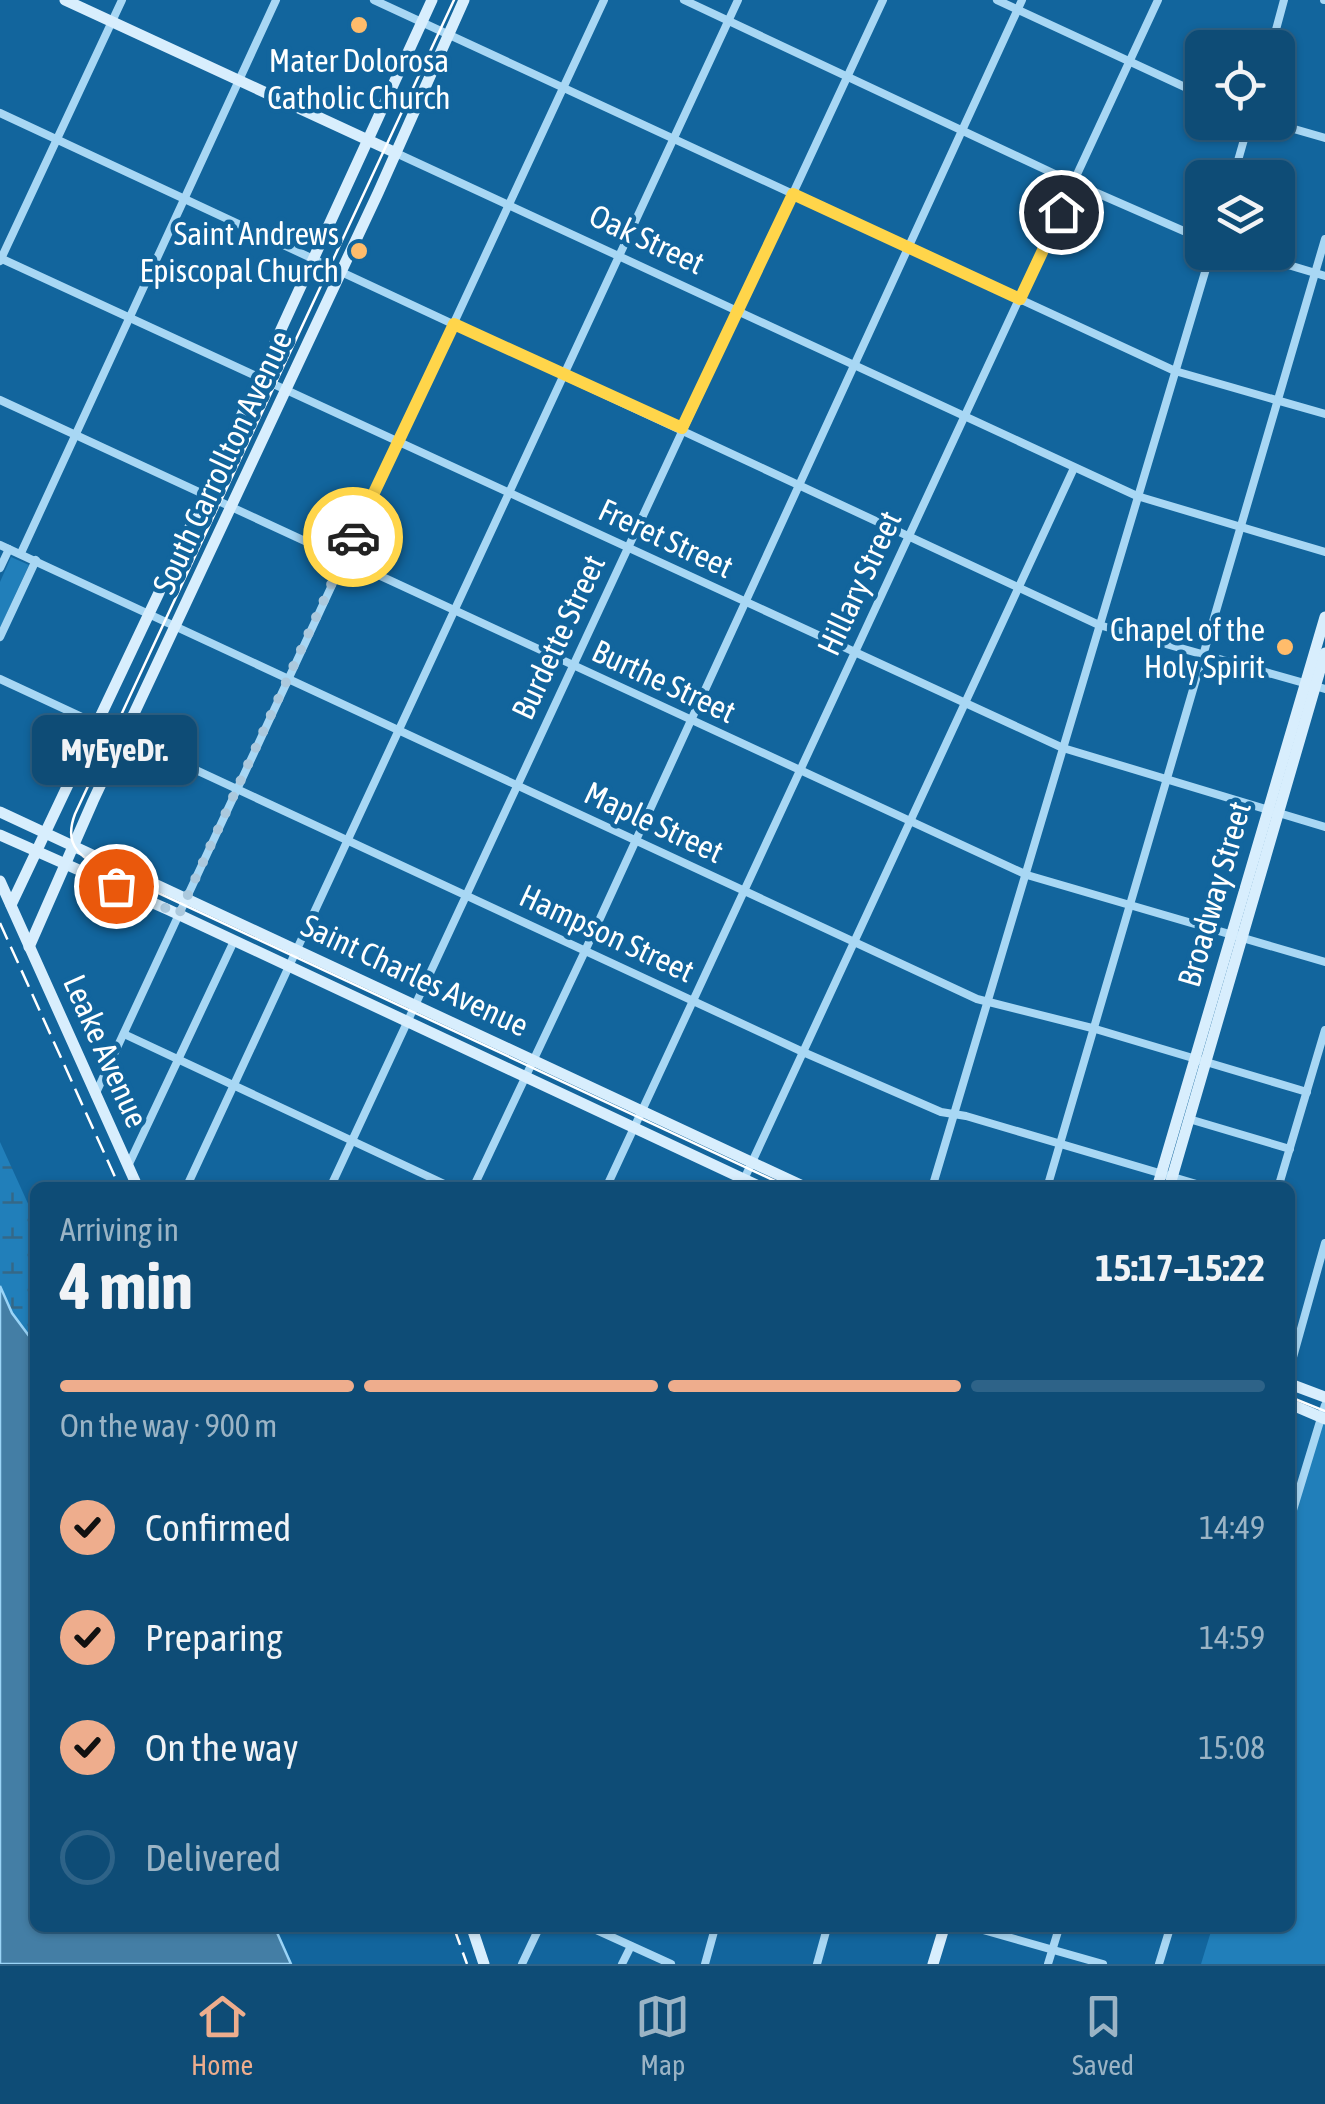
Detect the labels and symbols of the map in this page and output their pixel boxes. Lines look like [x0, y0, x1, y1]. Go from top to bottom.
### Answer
marker: Mater Dolorosa Catholic Church [348, 14, 370, 36]
place label: Mater Dolorosa Catholic Church [267, 42, 451, 116]
pin [1019, 170, 1104, 255]
street label: Oak Street [584, 196, 710, 282]
place label: Saint Andrews Episcopal Church [140, 215, 339, 289]
marker: Saint Andrews Episcopal Church [348, 240, 370, 262]
street label: South Carrollton Avenue [145, 325, 299, 599]
courier [303, 487, 403, 587]
street label: Freret Street [593, 491, 739, 585]
street label: Hillary Street [809, 505, 909, 661]
street label: Burdette Street [504, 549, 612, 725]
place label: Chapel of the Holy Spirit [1110, 611, 1265, 685]
street label: Burthe Street [587, 632, 741, 730]
marker: Chapel of the Holy Spirit [1274, 636, 1296, 658]
callout: MyEyeDr. [34, 716, 198, 786]
street label: Maple Street [579, 774, 729, 870]
street label: Broadway Street [1170, 797, 1258, 991]
pin [74, 844, 159, 929]
street label: Hampson Street [514, 876, 700, 990]
street label: Saint Charles Avenue [296, 906, 534, 1044]
street label: Leake Avenue [56, 969, 156, 1133]

